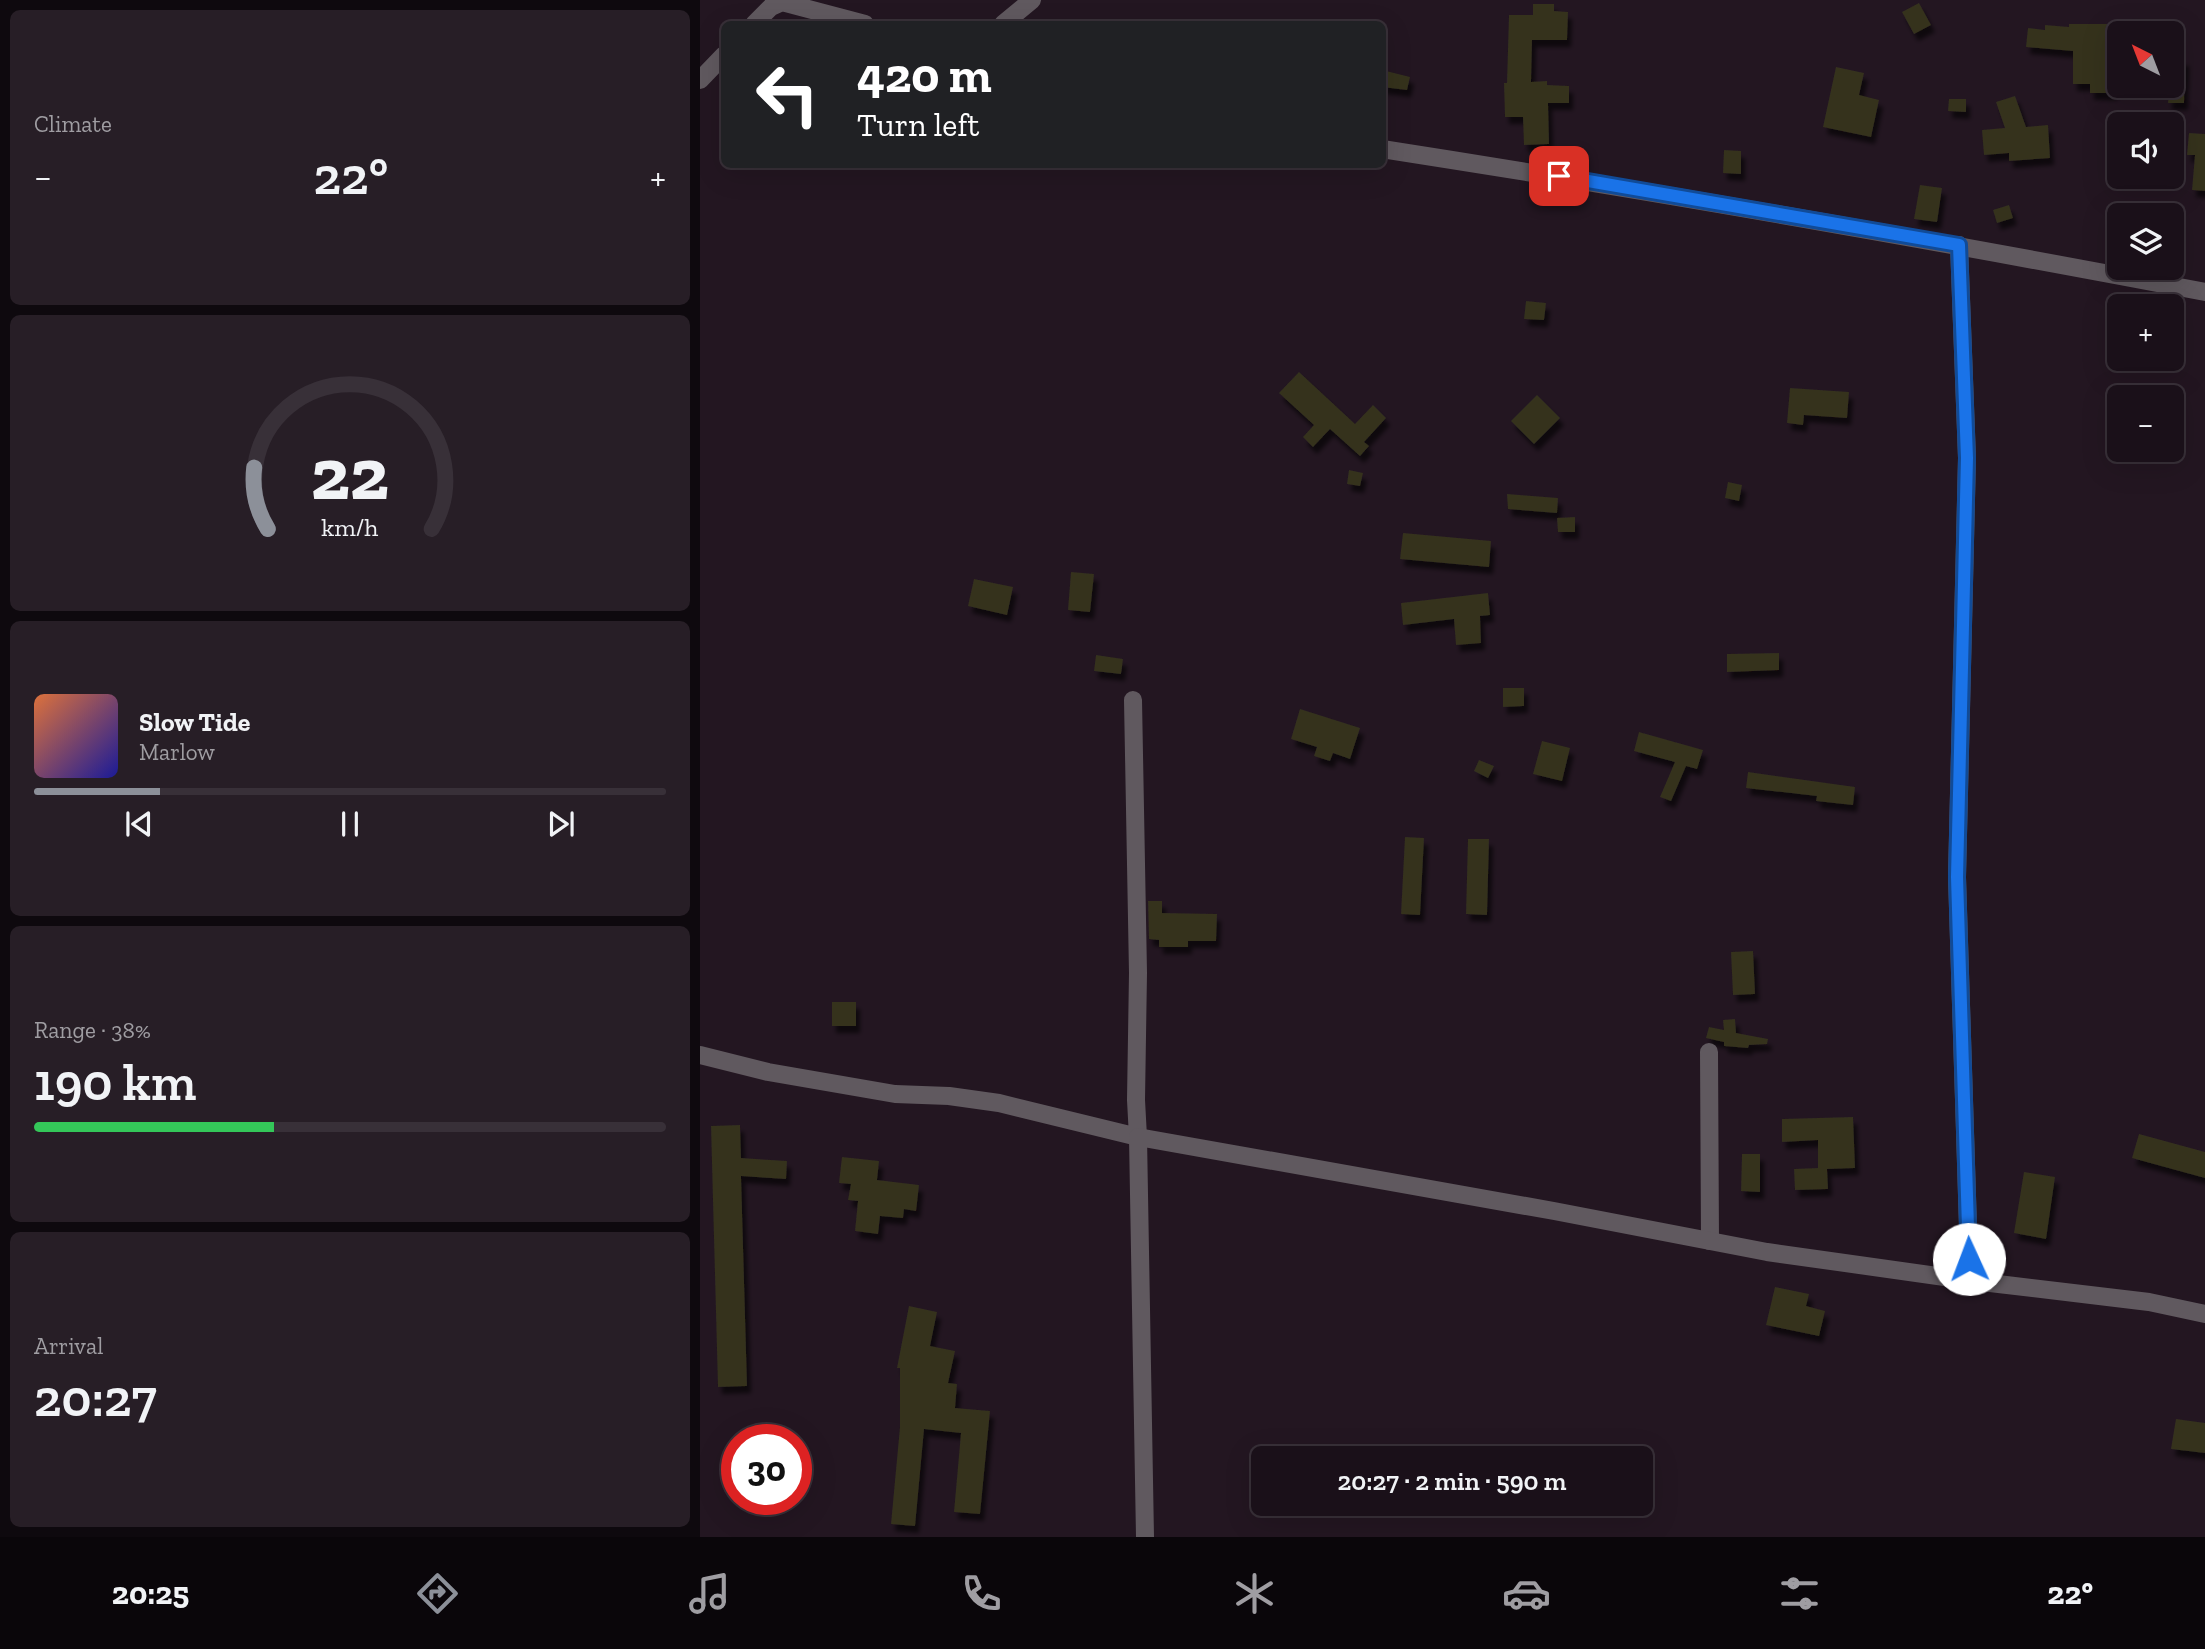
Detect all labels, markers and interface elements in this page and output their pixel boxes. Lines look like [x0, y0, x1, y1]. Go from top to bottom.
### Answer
north arrow [2107, 21, 2184, 98]
map controls [2107, 21, 2184, 462]
text: 420 m [857, 46, 992, 105]
icon: left [742, 49, 833, 140]
text: Turn left [857, 106, 979, 144]
text: Climate [34, 110, 112, 138]
button: sound [2107, 112, 2184, 189]
text: 22° [314, 145, 388, 207]
pin [1529, 146, 1589, 206]
text: − [34, 154, 52, 200]
text: + [650, 154, 666, 200]
icon: arrive [1540, 157, 1578, 195]
button: layers [2107, 203, 2184, 280]
button: + [2107, 294, 2184, 371]
button: − [2107, 385, 2184, 462]
text: 22 [311, 431, 389, 519]
text: km/h [321, 512, 379, 542]
text: Slow Tide [139, 706, 250, 738]
text: Marlow [139, 738, 215, 766]
icon: previous [120, 805, 158, 843]
icon: pause [331, 805, 369, 843]
icon: next [542, 805, 580, 843]
text: Range · 38% [34, 1016, 151, 1044]
text: 190 km [34, 1051, 196, 1113]
position arrow [1932, 1222, 2006, 1296]
text: Arrival [34, 1332, 103, 1360]
text: 20:27 [34, 1367, 157, 1429]
speed limit sign: 30 [721, 1424, 812, 1515]
text: 20:27 · 2 min · 590 m [1338, 1465, 1566, 1497]
icon: directions [413, 1569, 462, 1618]
icon: music [685, 1569, 734, 1618]
icon: phone [957, 1569, 1006, 1618]
icon: climate [1230, 1569, 1279, 1618]
icon: car [1502, 1569, 1551, 1618]
icon: filters [1775, 1569, 1824, 1618]
text: 20:25 [112, 1574, 189, 1612]
text: 22° [2047, 1574, 2093, 1612]

